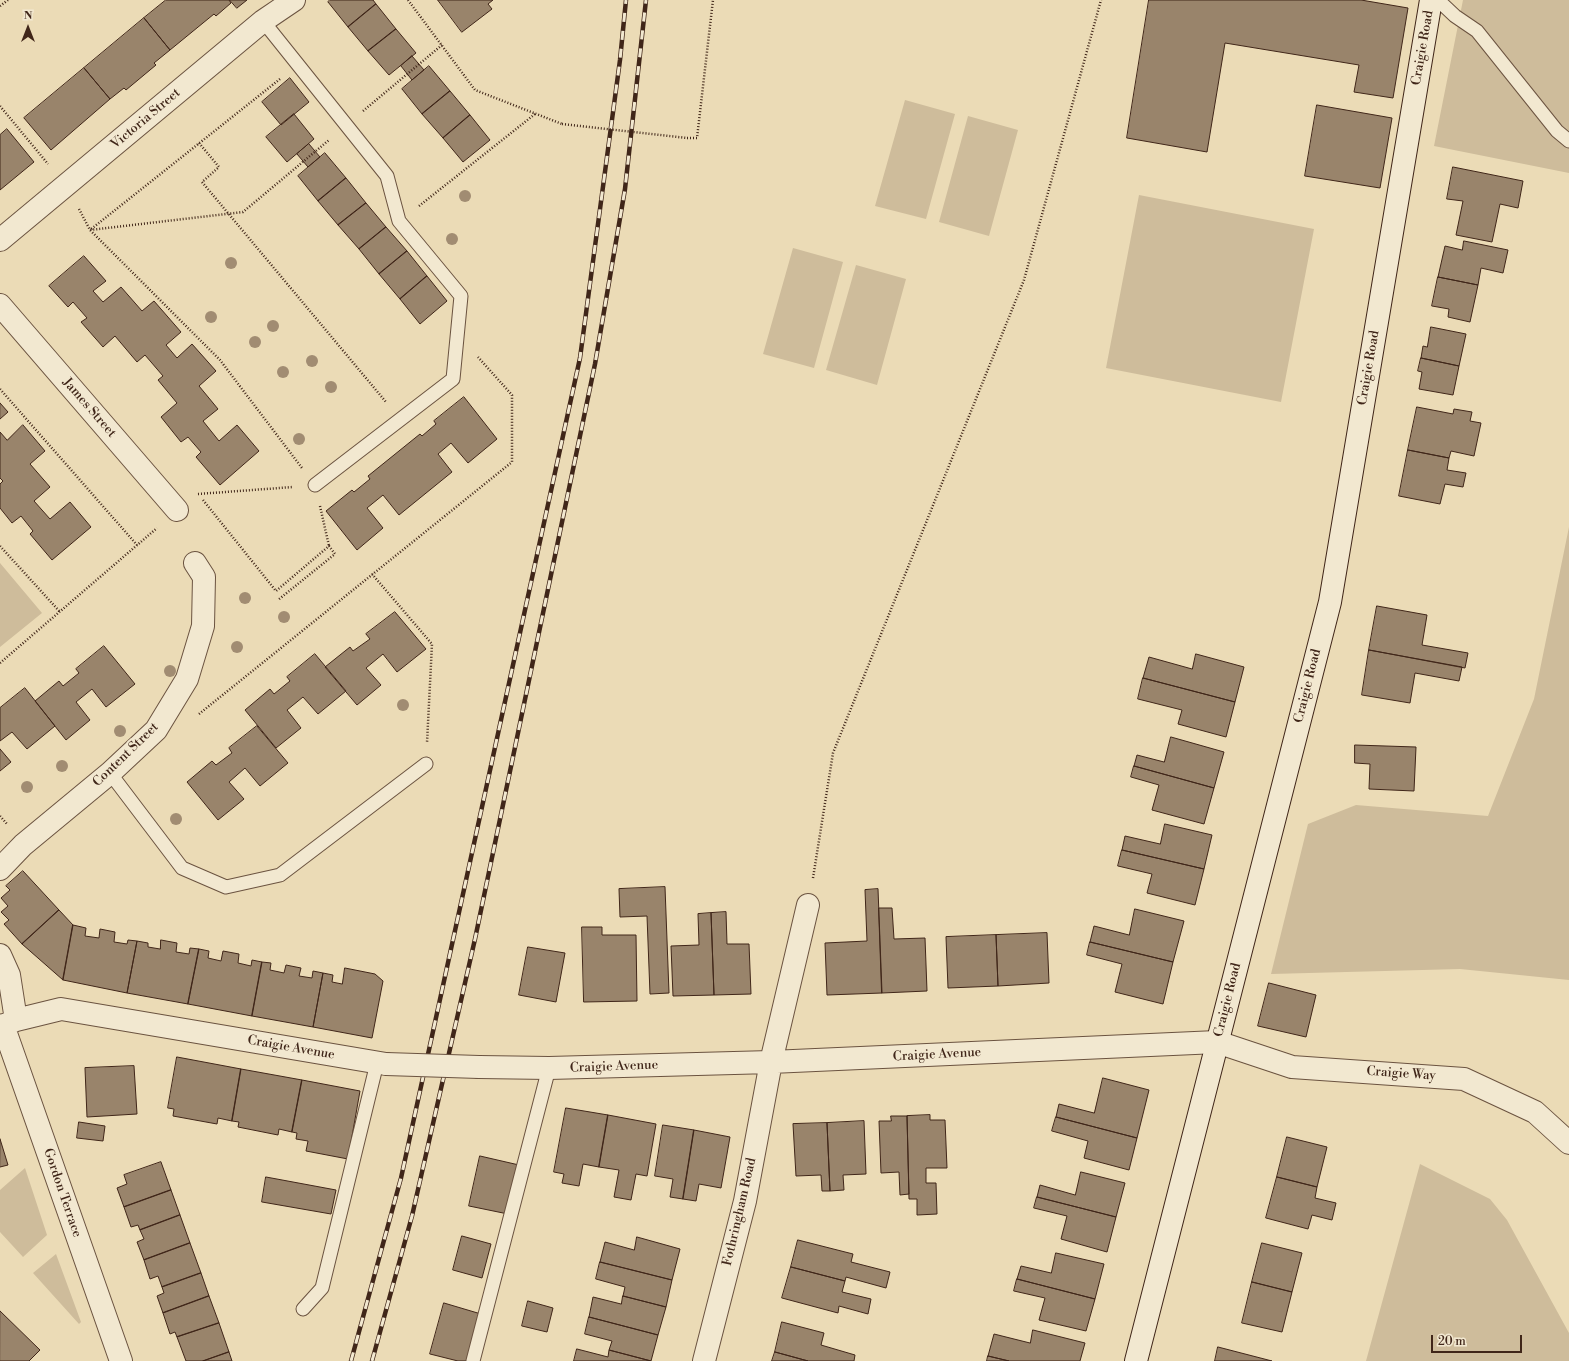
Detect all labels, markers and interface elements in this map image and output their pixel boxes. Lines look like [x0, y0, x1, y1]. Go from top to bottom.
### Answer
north arrow [8, 8, 48, 48]
text: N [24, 9, 32, 23]
street label: Craigie Road [1409, 9, 1437, 87]
street label: Victoria Street [108, 85, 184, 153]
street label: Craigie Road [1355, 329, 1383, 407]
street label: James Street [59, 375, 119, 441]
street label: Craigie Road [1291, 647, 1325, 725]
street label: Content Street [90, 720, 162, 790]
street label: Craigie Road [1211, 961, 1245, 1039]
street label: Craigie Avenue [246, 1033, 336, 1063]
street label: Craigie Avenue [892, 1045, 982, 1065]
street label: Craigie Avenue [570, 1058, 658, 1076]
street label: Craigie Way [1366, 1064, 1436, 1084]
street label: Gordon Terrace [39, 1146, 85, 1240]
street label: Fothringham Road [720, 1156, 760, 1268]
scale bar [1433, 1327, 1524, 1353]
text: 20 m [1438, 1334, 1466, 1349]

